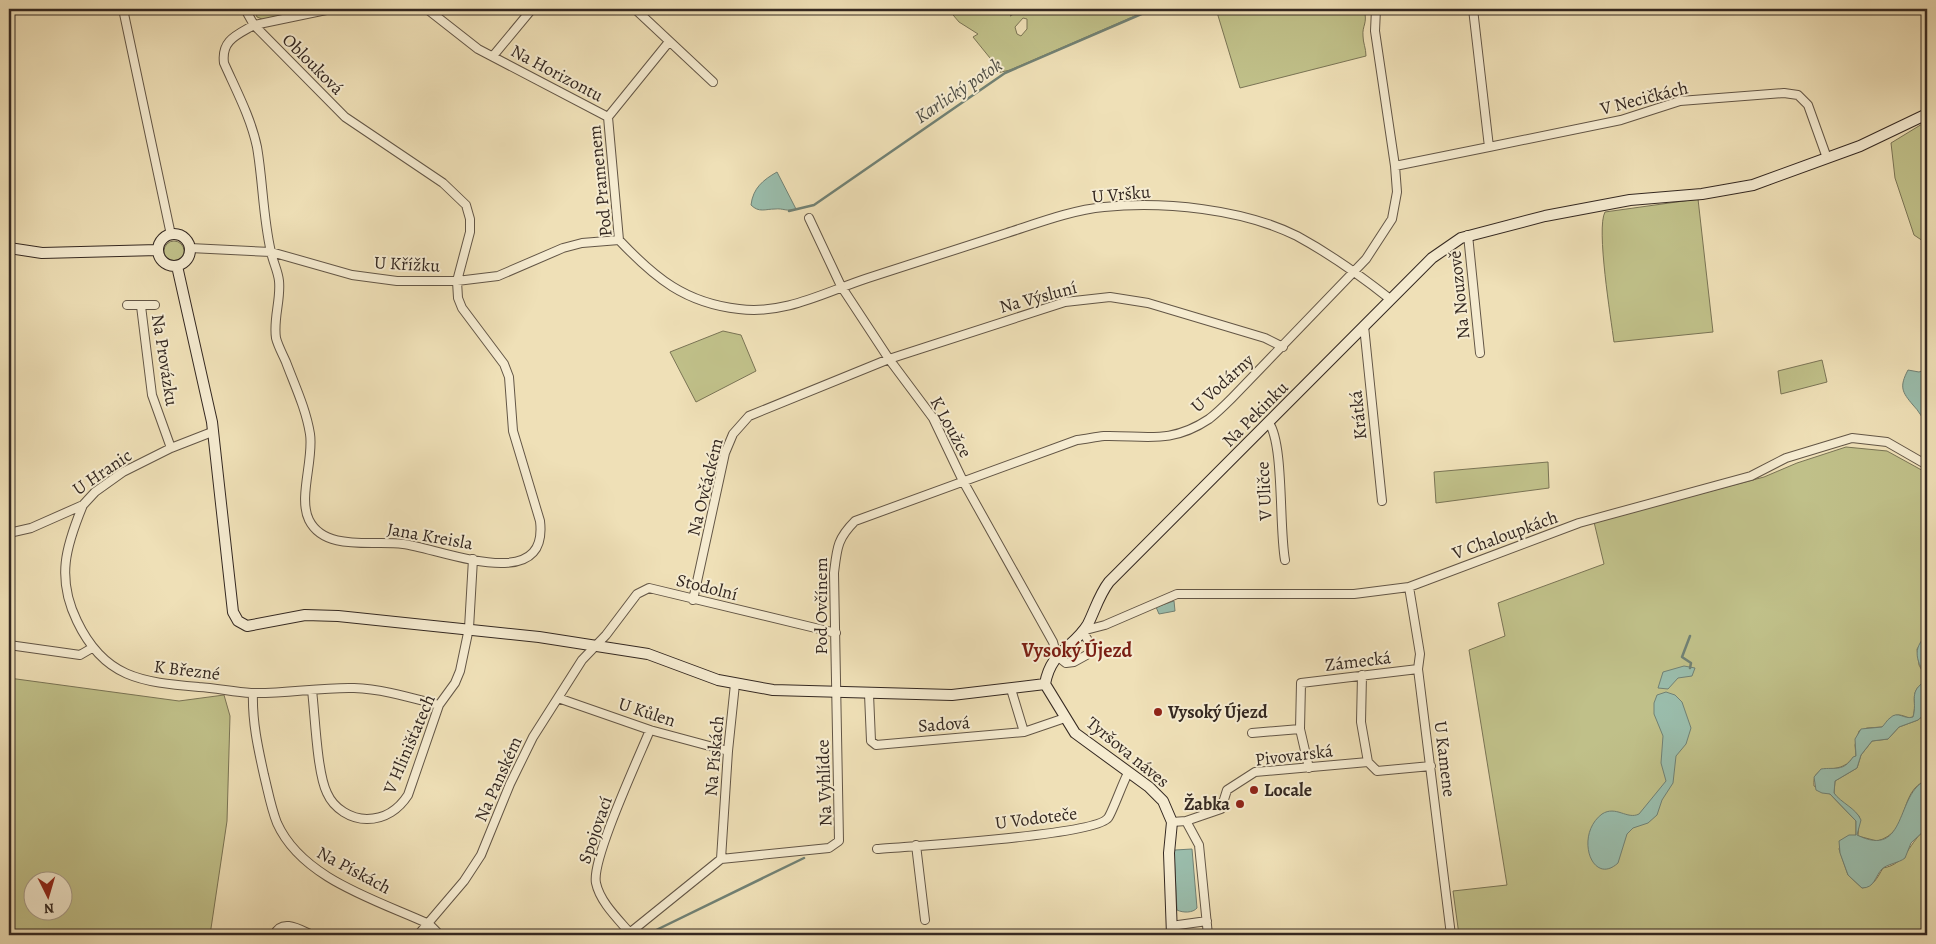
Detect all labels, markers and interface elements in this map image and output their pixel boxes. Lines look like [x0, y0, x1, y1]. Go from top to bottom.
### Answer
street label: Oblouková [277, 28, 350, 101]
street label: Na Horizontu [507, 39, 608, 108]
water label: Karlický potok [910, 52, 1007, 130]
street label: V Necičkách [1597, 75, 1691, 121]
street label: Pod Pramenem [582, 124, 618, 238]
street label: U Vršku [1091, 179, 1152, 209]
street label: U Křížku [373, 250, 441, 278]
street label: Na Nouzově [1442, 250, 1476, 340]
street label: Na Výsluní [997, 275, 1079, 319]
street label: Na Provázku [146, 312, 184, 408]
street label: U Vodárny [1185, 348, 1259, 418]
street label: Na Pekinku [1217, 376, 1293, 452]
street label: Krátká [1343, 389, 1373, 441]
street label: K Loužce [924, 392, 978, 462]
street label: Na Ovčáckém [681, 436, 729, 538]
street label: U Hranic [68, 443, 136, 501]
street label: V Uličce [1250, 461, 1278, 522]
street label: V Chaloupkách [1448, 505, 1561, 566]
street label: Jana Kreisla [385, 517, 475, 555]
street label: Pod Ovčínem [809, 557, 833, 655]
street label: Stodolní [674, 568, 740, 606]
district label: Vysoký Újezd [1021, 637, 1133, 664]
street label: Zámecká [1324, 645, 1393, 677]
street label: K Březné [153, 654, 221, 686]
street label: V Hlinišťatech [377, 690, 441, 798]
street label: U Kůlen [615, 691, 679, 733]
place label: Vysoký Újezd [1167, 700, 1268, 724]
marker: Vysoký Újezd [1152, 706, 1164, 718]
street label: Sadová [917, 710, 971, 738]
street label: Tyršova náves [1081, 711, 1175, 793]
street label: Na Pískách [699, 714, 730, 797]
street label: U Kamene [1428, 720, 1462, 798]
street label: Na Panském [468, 732, 528, 826]
street label: Pivovarská [1254, 738, 1335, 772]
street label: Na Vyhlídce [810, 739, 838, 827]
place label: Locale [1264, 778, 1312, 802]
marker: Locale [1248, 784, 1260, 796]
place label: Žabka [1184, 792, 1230, 816]
street label: Spojovací [572, 793, 618, 867]
marker: Žabka [1234, 798, 1246, 810]
street label: U Vodoteče [994, 801, 1078, 835]
street label: Na Pískách [313, 840, 396, 900]
north arrow [22, 872, 72, 922]
text: N [43, 899, 55, 918]

